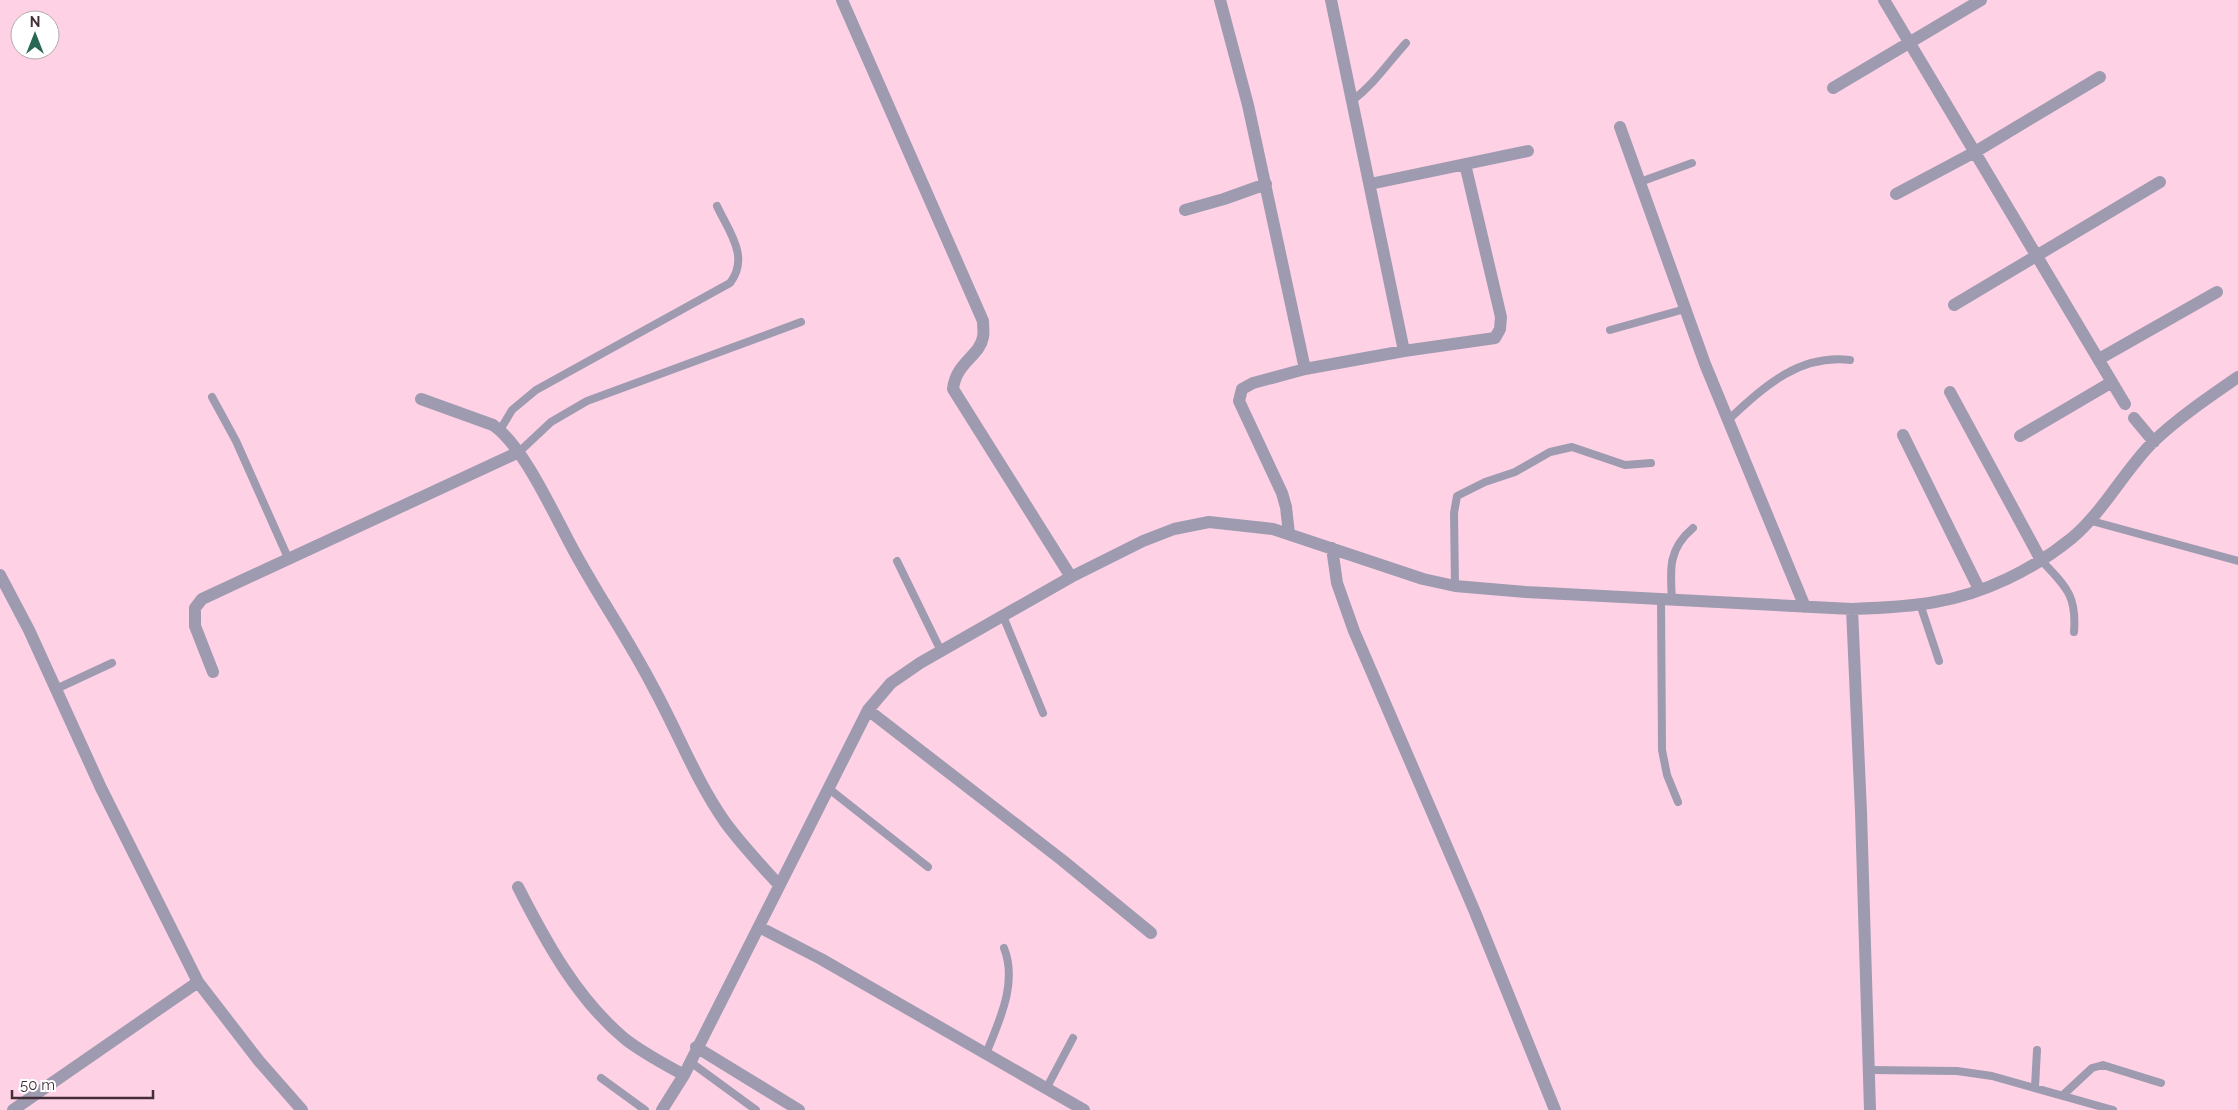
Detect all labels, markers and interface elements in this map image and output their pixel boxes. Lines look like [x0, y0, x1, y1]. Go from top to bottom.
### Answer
north arrow [10, 10, 60, 60]
text: N [30, 14, 40, 30]
scale bar [12, 1068, 154, 1100]
text: 50 m [20, 1076, 55, 1094]

